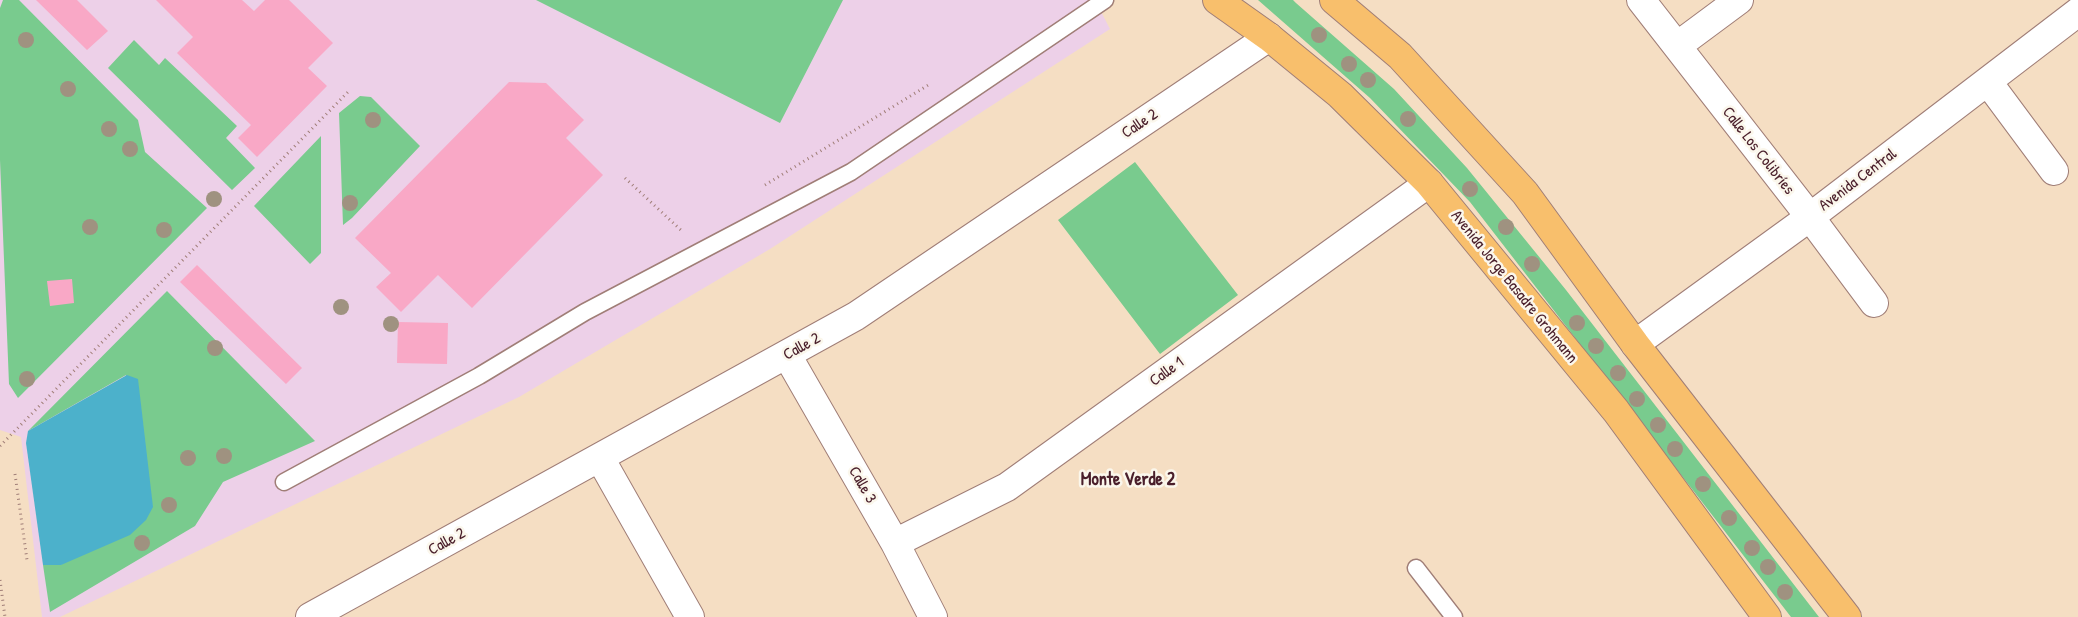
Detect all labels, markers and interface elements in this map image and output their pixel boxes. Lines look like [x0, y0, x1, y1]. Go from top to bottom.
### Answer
street label: Calle Los Colibríes [1718, 103, 1798, 199]
street label: Calle 2 [1118, 105, 1162, 143]
street label: Avenida Central [1815, 145, 1901, 215]
street label: Avenida Jorge Basadre Grohmann [1446, 207, 1582, 367]
street label: Calle 2 [780, 329, 824, 365]
street label: Calle 1 [1146, 353, 1188, 391]
street label: Calle 3 [844, 463, 880, 507]
district label: Monte Verde 2 [1081, 469, 1175, 491]
street label: Calle 2 [425, 524, 469, 560]

